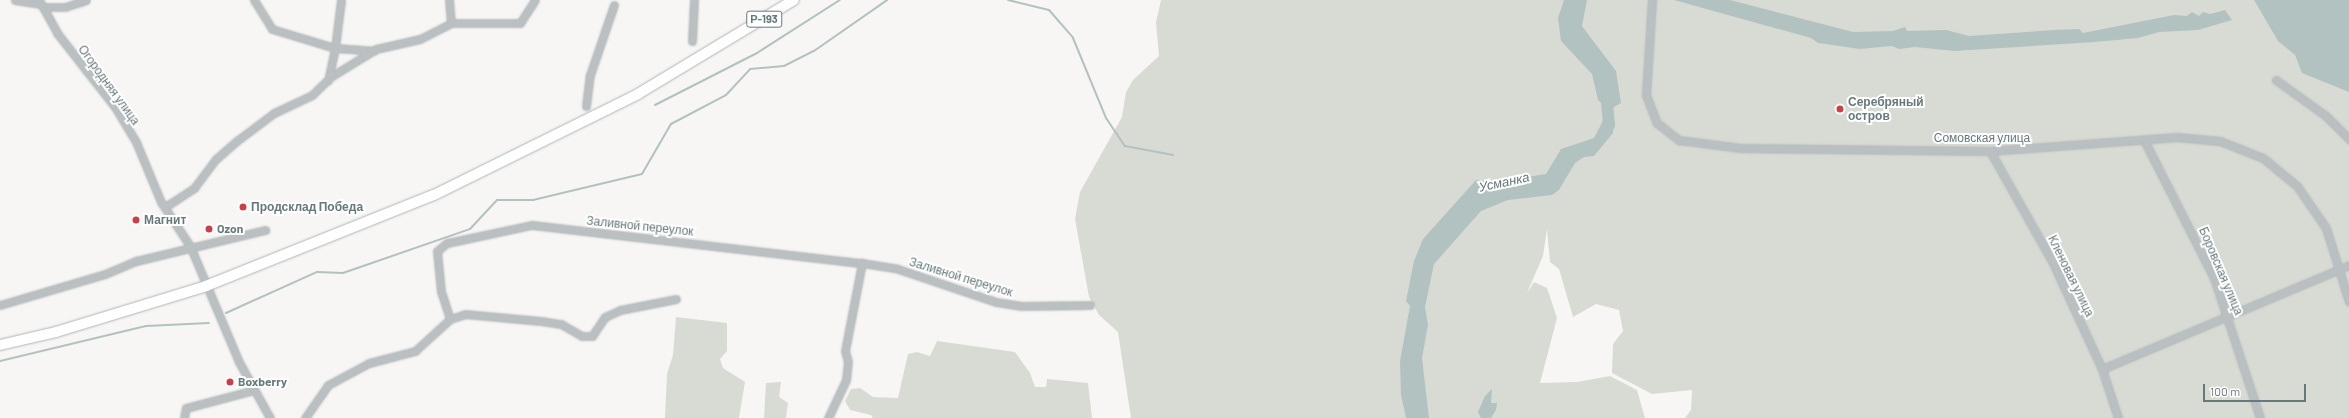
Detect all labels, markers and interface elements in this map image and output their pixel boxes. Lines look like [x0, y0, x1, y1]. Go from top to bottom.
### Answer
road number: Р-193 [746, 10, 782, 28]
street label: Огородняя улица [75, 42, 143, 128]
place label: Серебряный остров [1848, 95, 1924, 123]
marker: Серебряный остров [1835, 104, 1845, 114]
street label: Сомовская улица [1934, 131, 2030, 145]
water label: Усманка [1477, 169, 1531, 195]
place label: Продсклад Победа [251, 200, 363, 214]
marker: Продсклад Победа [238, 202, 248, 212]
place label: Магнит [144, 213, 186, 227]
street label: Заливной переулок [586, 213, 694, 239]
marker: Магнит [131, 215, 141, 225]
place label: Ozon [217, 222, 243, 236]
marker: Ozon [204, 224, 214, 234]
street label: Боровская улица [2196, 225, 2246, 317]
street label: Кленовая улица [2045, 233, 2097, 319]
street label: Заливной переулок [907, 254, 1015, 300]
place label: Boxberry [238, 375, 287, 389]
scale bar [2205, 376, 2308, 402]
marker: Boxberry [225, 377, 235, 387]
text: 100 m [2210, 384, 2240, 398]

